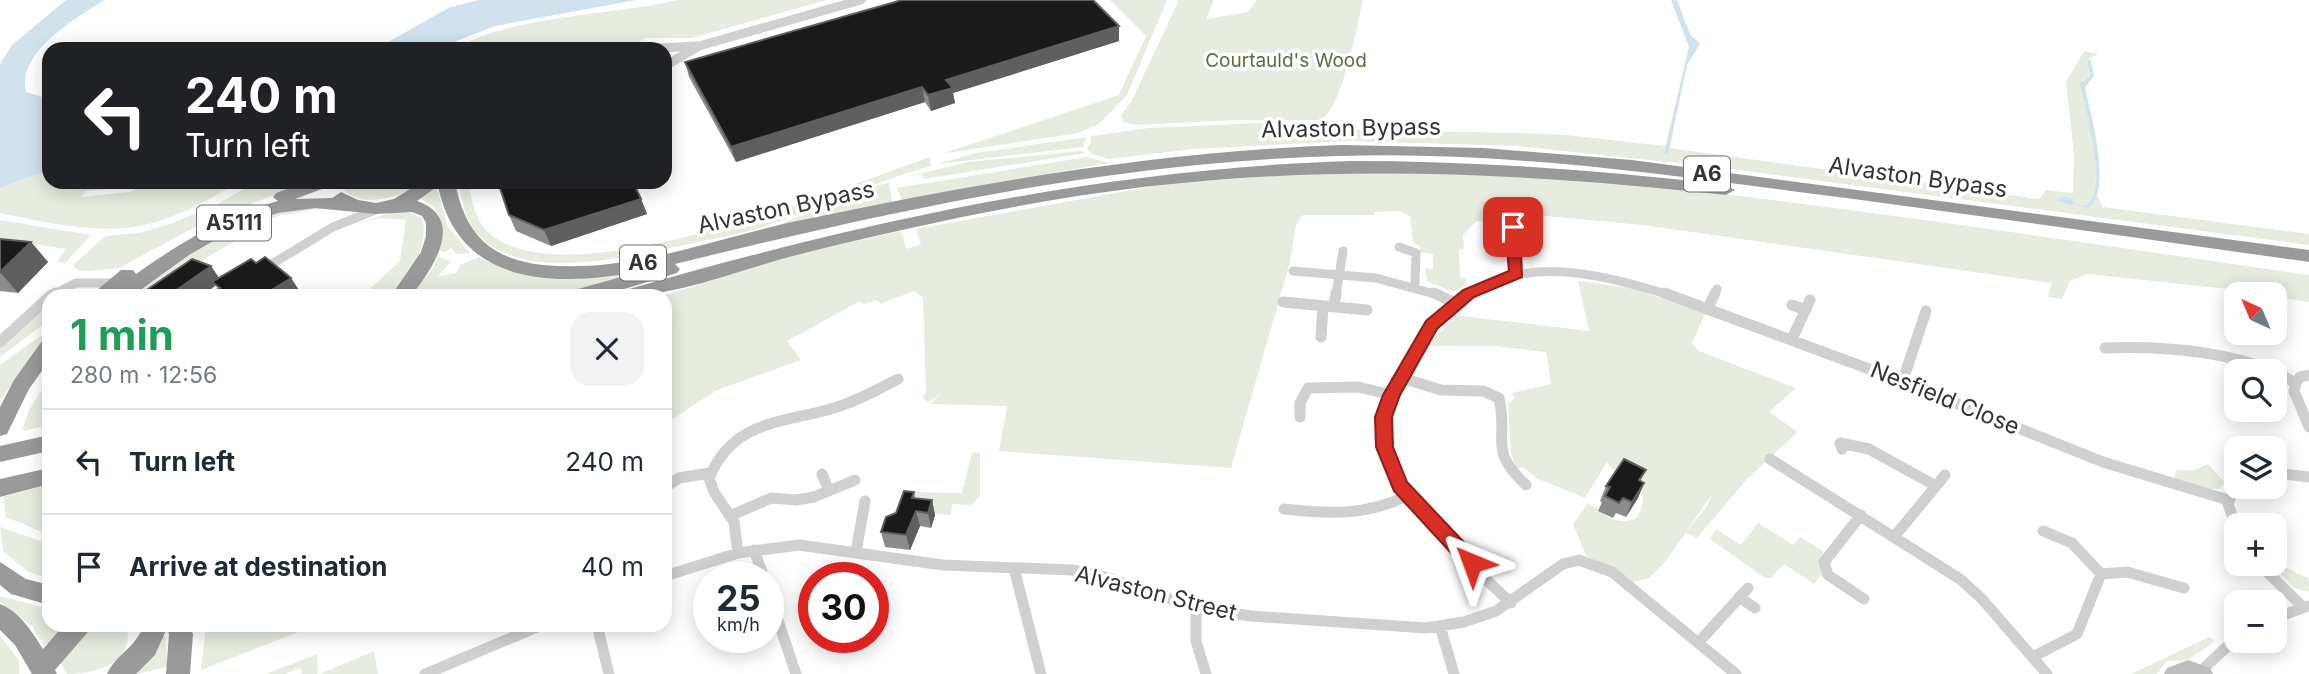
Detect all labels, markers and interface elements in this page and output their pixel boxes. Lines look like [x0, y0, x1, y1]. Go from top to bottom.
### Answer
park label: Courtauld's Wood [1205, 49, 1367, 72]
text: 240 m [185, 66, 338, 125]
icon: left [70, 70, 161, 161]
street label: Alvaston Bypass [1261, 112, 1441, 144]
text: Turn left [185, 126, 310, 165]
street label: Alvaston Bypass [1827, 151, 2009, 203]
road number: A6 [1684, 156, 1730, 192]
street label: Alvaston Bypass [695, 175, 877, 239]
pin [1483, 197, 1543, 257]
road number: A5111 [197, 206, 271, 241]
icon: arrive [1494, 208, 1532, 246]
road number: A6 [620, 246, 666, 280]
north arrow [2224, 282, 2287, 345]
map controls [2224, 282, 2287, 653]
text: 1 min [70, 309, 174, 360]
button: close [570, 312, 644, 386]
street label: Nesfield Close [1866, 355, 2024, 441]
button: search [2224, 359, 2287, 422]
text: 280 m · 12:56 [70, 361, 217, 389]
button: layers [2224, 436, 2287, 499]
icon: left [70, 443, 108, 481]
text: Turn left [129, 446, 235, 477]
text: 240 m [565, 446, 644, 477]
button: + [2224, 513, 2287, 576]
position arrow [1435, 526, 1509, 600]
icon: arrive [70, 548, 108, 586]
text: Arrive at destination [129, 551, 388, 582]
text: 40 m [581, 551, 644, 582]
street label: Alvaston Street [1072, 559, 1240, 627]
speed limit sign: 30 [798, 562, 889, 653]
text: 25 [716, 577, 761, 619]
button: − [2224, 590, 2287, 653]
text: km/h [717, 614, 760, 635]

